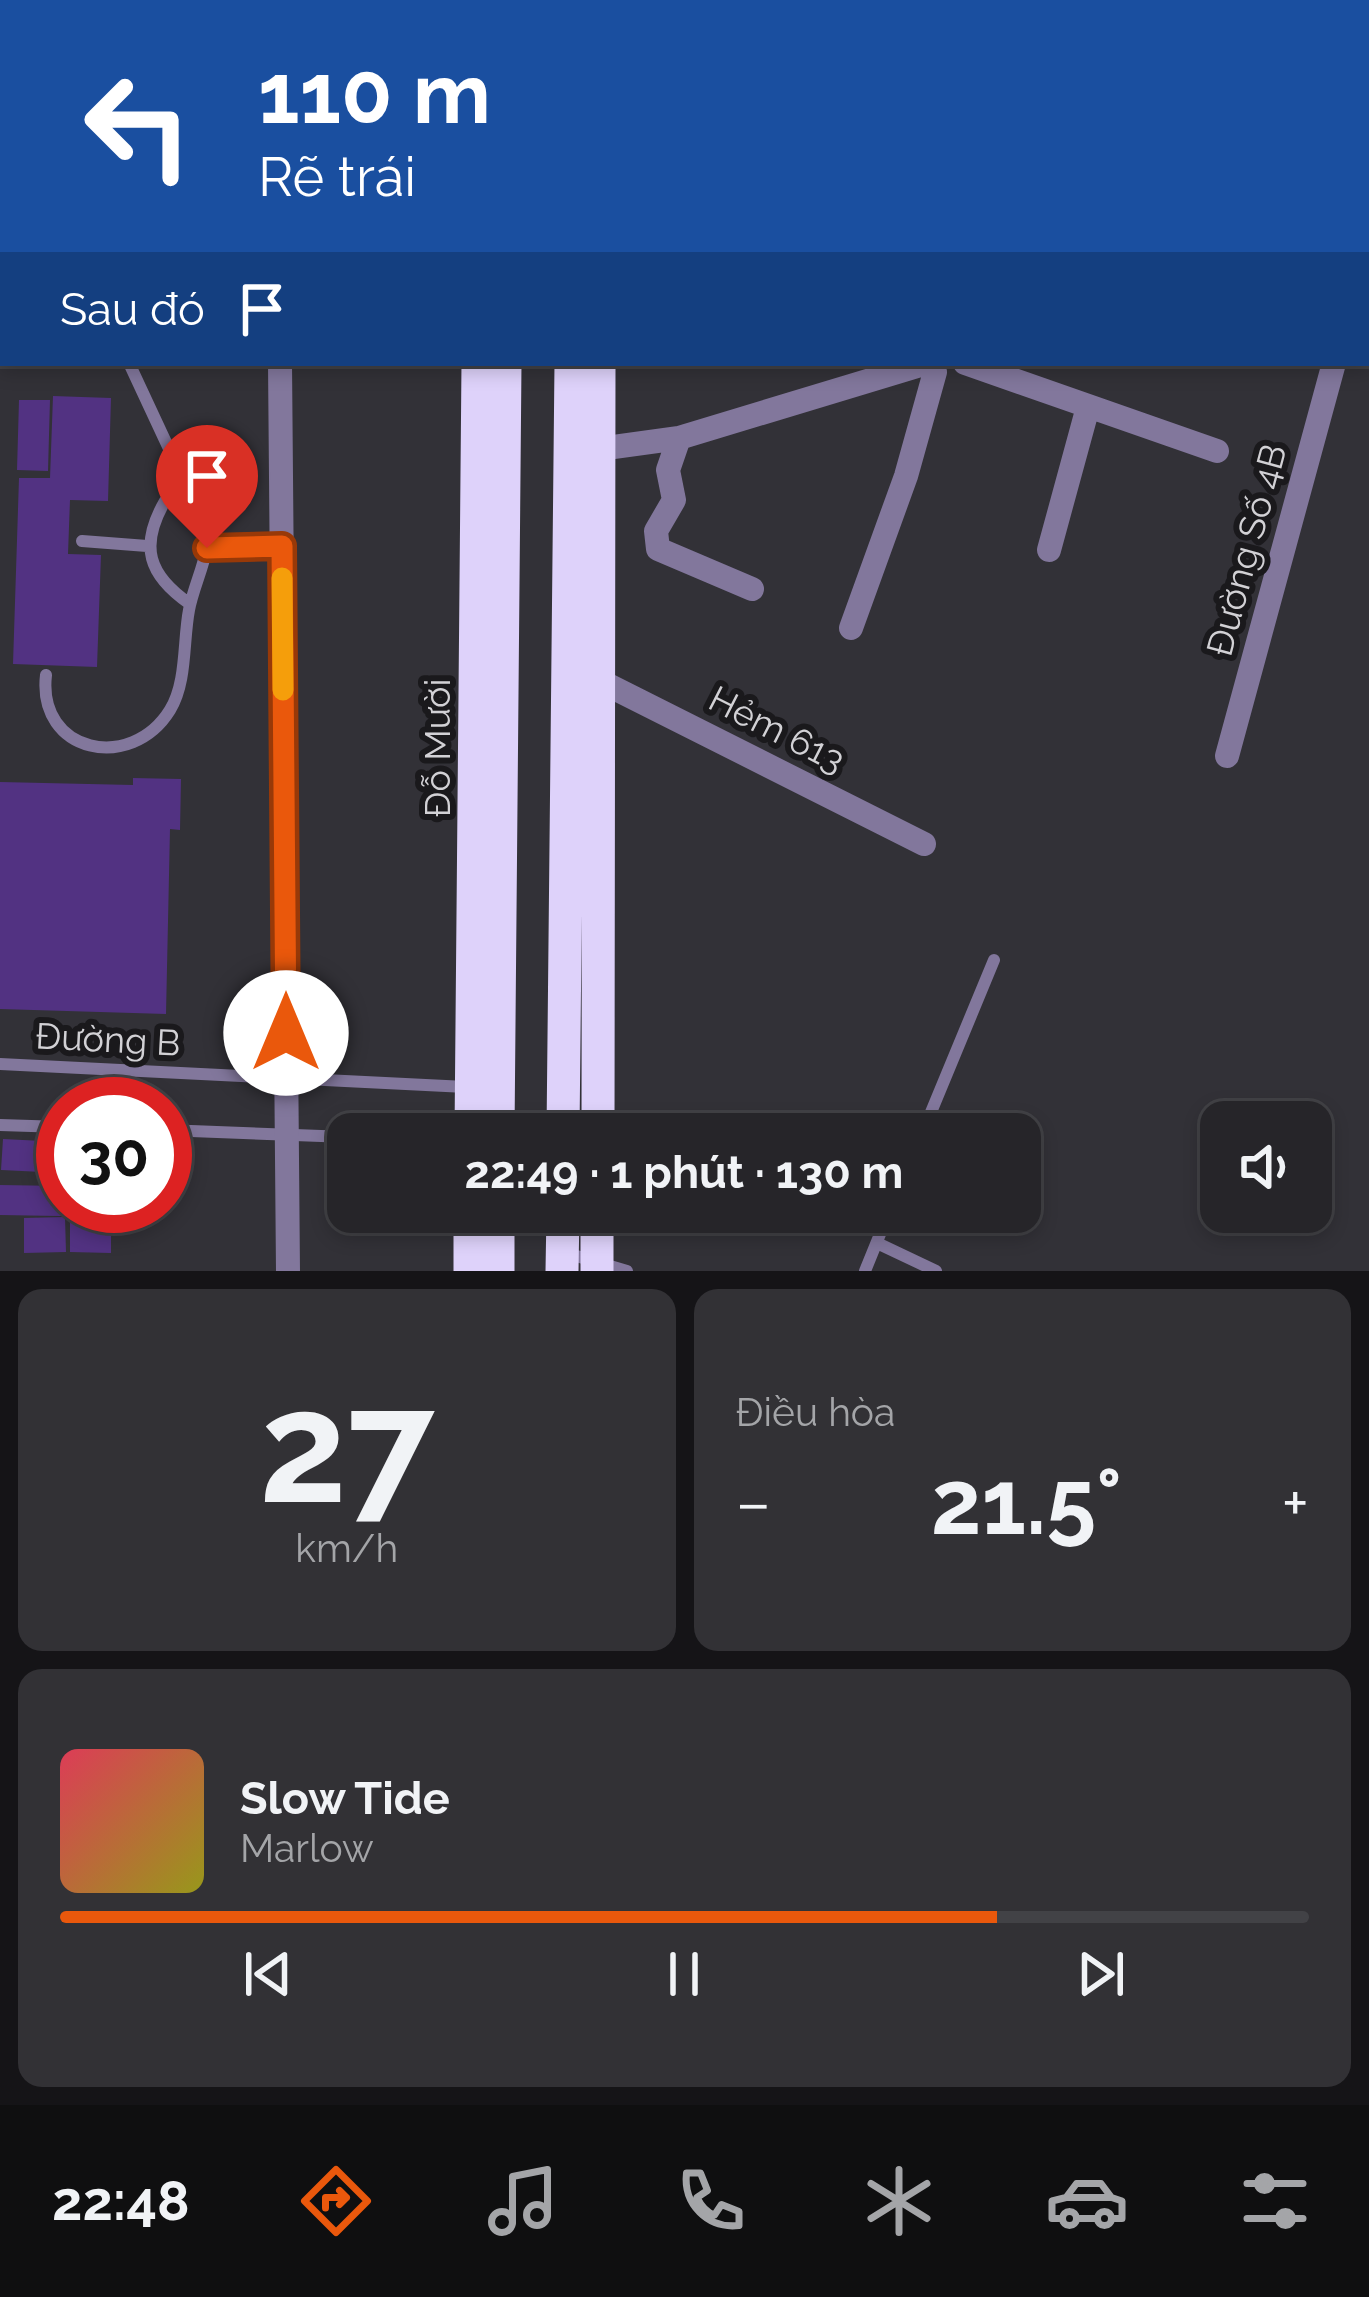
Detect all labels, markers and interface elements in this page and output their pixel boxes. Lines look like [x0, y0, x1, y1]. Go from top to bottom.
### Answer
text: 110 m [258, 44, 491, 143]
icon: left [60, 48, 216, 204]
text: Rẽ trái [258, 145, 416, 209]
icon: arrive [229, 276, 295, 342]
text: Sau đó [60, 283, 205, 336]
pin [156, 425, 258, 548]
street label: Đường Số 4B [1198, 440, 1294, 660]
icon: arrive [174, 443, 240, 509]
street label: Hẻm 613 [702, 677, 852, 781]
street label: Đỗ Mười [416, 679, 458, 817]
position arrow [223, 970, 349, 1096]
street label: Đường B [34, 1014, 182, 1064]
speed limit sign: 30 [36, 1077, 192, 1233]
map controls [1200, 1101, 1332, 1233]
button: sound [1200, 1101, 1332, 1233]
text: 22:49 · 1 phút · 130 m [465, 1146, 903, 1199]
text: 27 [259, 1355, 435, 1539]
text: Điều hòa [736, 1389, 895, 1435]
text: 21.5° [931, 1449, 1122, 1555]
text: − [736, 1464, 771, 1541]
text: + [1282, 1464, 1309, 1541]
text: km/h [295, 1525, 398, 1571]
text: Slow Tide [240, 1772, 450, 1825]
text: Marlow [240, 1825, 374, 1871]
icon: previous [235, 1941, 301, 2007]
icon: pause [651, 1941, 717, 2007]
icon: next [1068, 1941, 1134, 2007]
icon: directions [294, 2159, 378, 2243]
icon: music [481, 2159, 565, 2243]
icon: phone [669, 2159, 753, 2243]
icon: climate [857, 2159, 941, 2243]
icon: car [1045, 2159, 1129, 2243]
icon: filters [1233, 2159, 1317, 2243]
text: 22:48 [52, 2169, 190, 2233]

